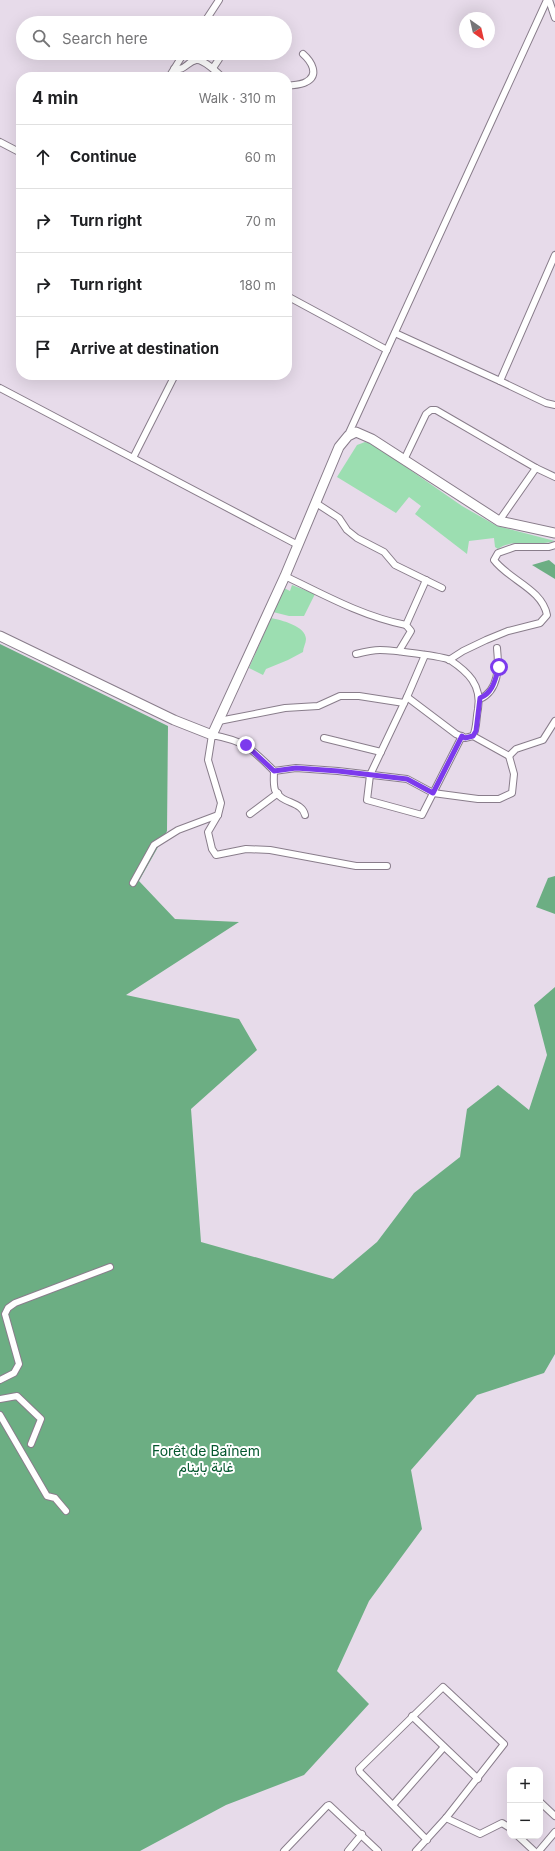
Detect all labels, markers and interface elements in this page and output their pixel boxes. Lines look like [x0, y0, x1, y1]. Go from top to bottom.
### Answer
north arrow [459, 12, 495, 48]
search box [16, 16, 292, 60]
icon: search [30, 27, 52, 49]
text: Search here [62, 29, 148, 48]
text: 4 min [32, 88, 78, 108]
text: Walk · 310 m [199, 90, 276, 106]
icon: ahead [32, 146, 54, 168]
text: Continue [70, 147, 137, 166]
text: 60 m [245, 149, 276, 165]
icon: right [32, 210, 54, 232]
text: Turn right [70, 211, 142, 230]
text: 70 m [246, 213, 276, 229]
icon: right [32, 274, 54, 296]
text: Turn right [70, 275, 142, 294]
text: 180 m [239, 277, 276, 293]
icon: arrive [32, 338, 54, 360]
text: Arrive at destination [70, 339, 219, 358]
route start [490, 658, 508, 676]
route end [237, 736, 255, 754]
park label: Forêt de Baïnem غابة باينام [152, 1442, 260, 1476]
map controls [507, 1767, 543, 1839]
button: + [507, 1767, 543, 1803]
button: − [507, 1803, 543, 1839]

